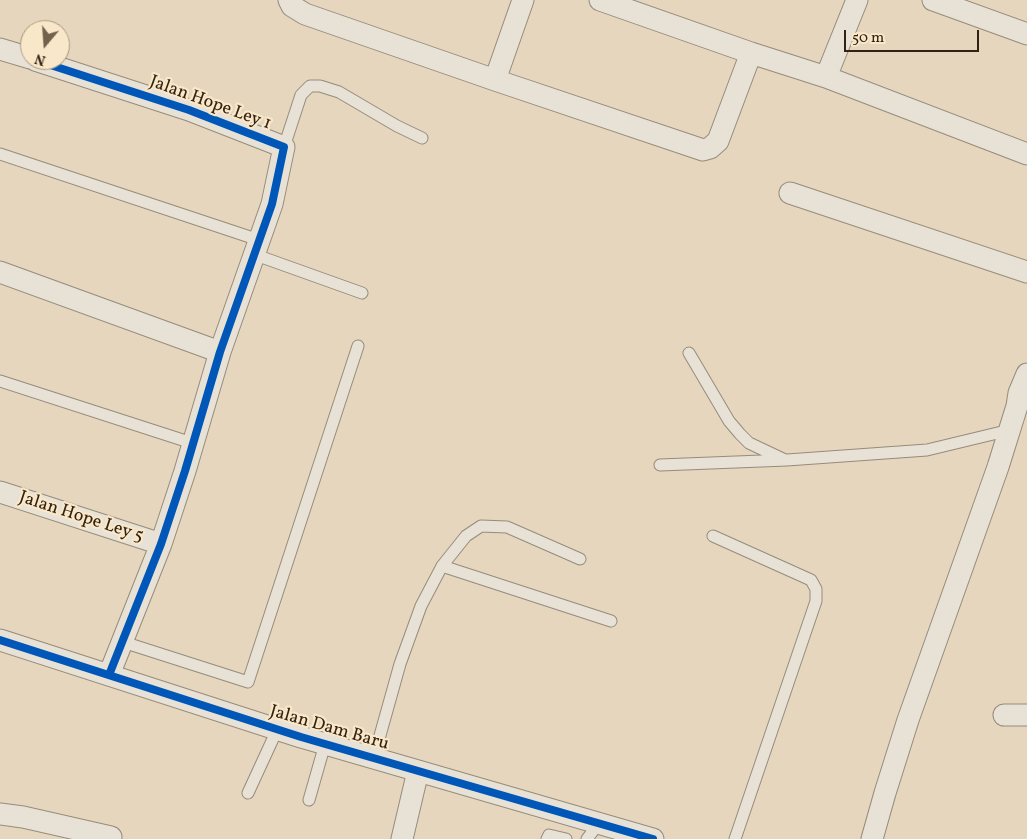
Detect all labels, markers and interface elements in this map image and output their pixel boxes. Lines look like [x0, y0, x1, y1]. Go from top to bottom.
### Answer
north arrow [20, 20, 70, 70]
scale bar [847, 20, 982, 52]
text: 50 m [852, 28, 884, 49]
text: N [33, 48, 48, 69]
street label: Jalan Hope Ley 1 [146, 72, 274, 136]
street label: Jalan Hope Ley 5 [16, 488, 146, 548]
street label: Jalan Dam Baru [267, 702, 391, 756]

